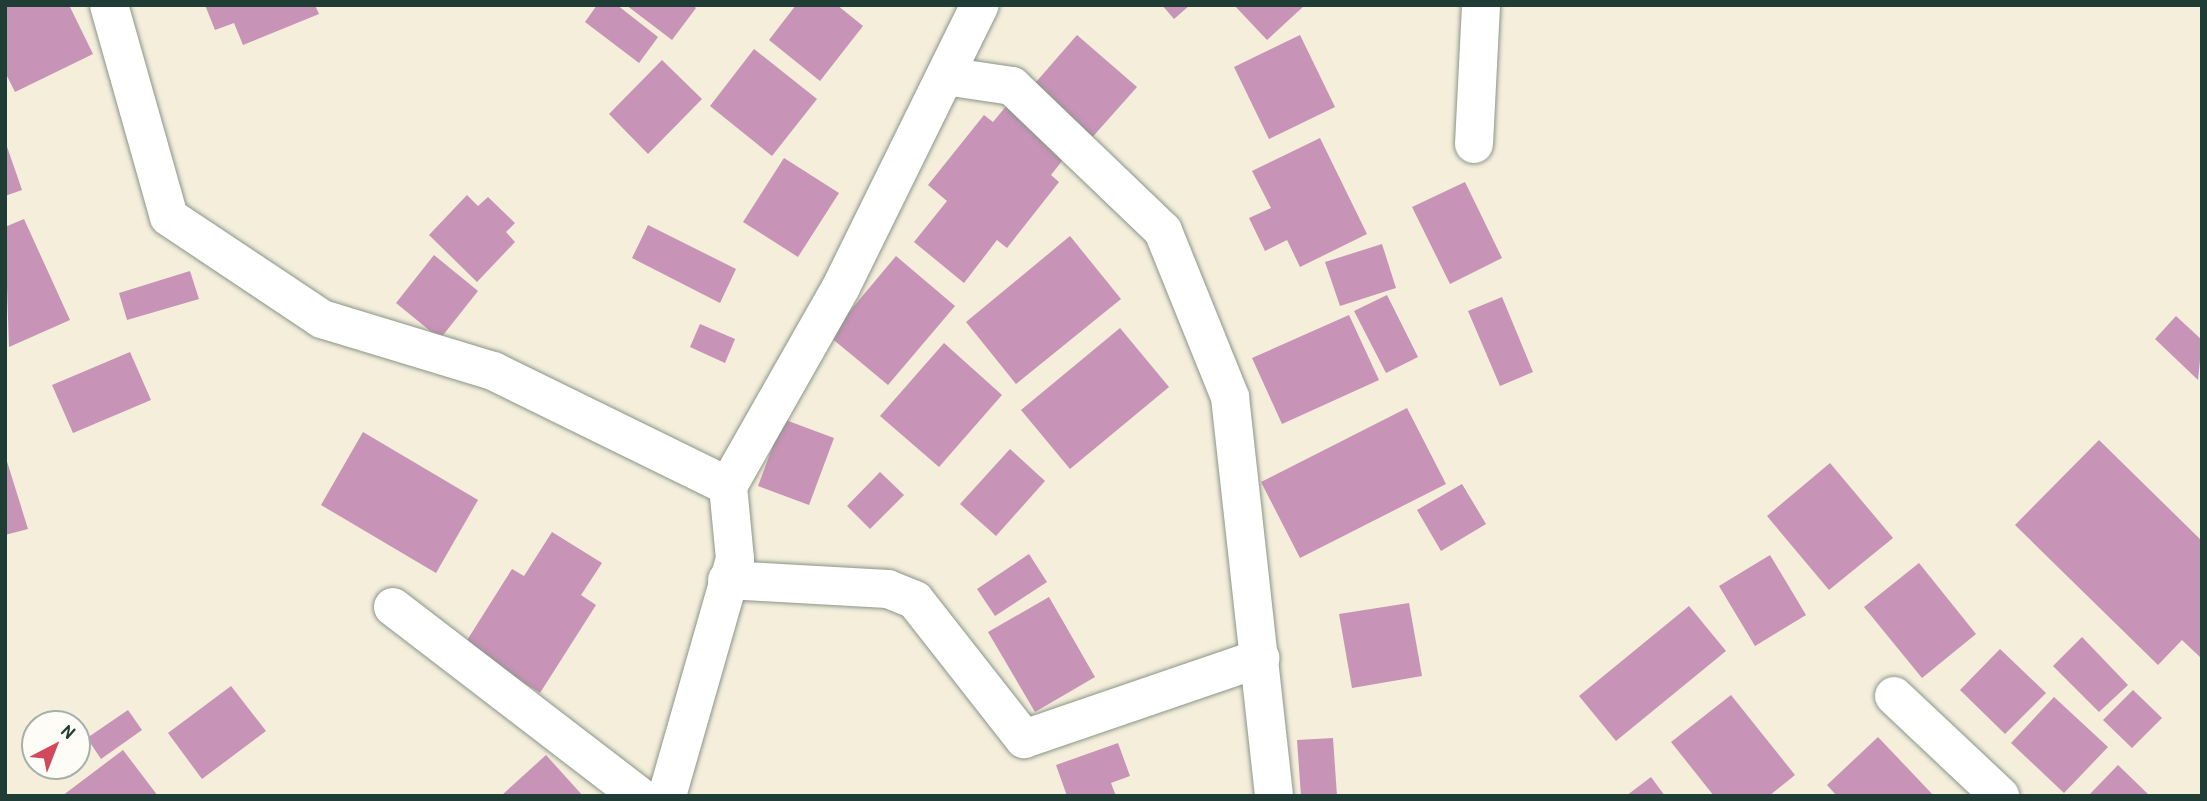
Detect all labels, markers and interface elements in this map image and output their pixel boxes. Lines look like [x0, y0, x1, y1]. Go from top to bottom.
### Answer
north arrow [21, 710, 91, 780]
text: N [56, 718, 81, 744]

